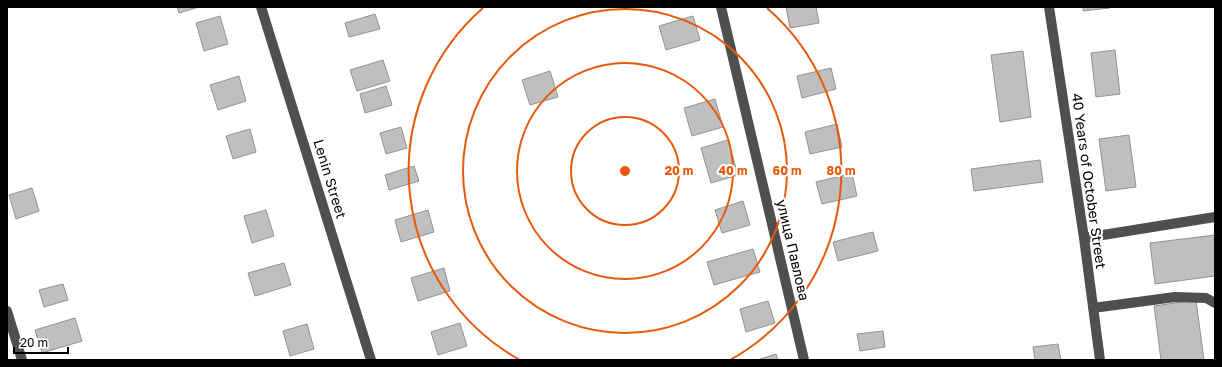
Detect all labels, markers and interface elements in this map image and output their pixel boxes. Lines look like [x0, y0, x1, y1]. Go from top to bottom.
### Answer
street label: 40 Years of October Street [1069, 92, 1110, 270]
street label: Lenin Street [310, 137, 351, 220]
text: 20 m [665, 163, 693, 178]
text: 40 m [719, 163, 747, 178]
text: 60 m [773, 163, 801, 178]
text: 80 m [827, 163, 855, 178]
centre of rings [618, 164, 632, 178]
street label: улица Павлова [774, 198, 813, 302]
scale bar [14, 329, 68, 355]
text: 20 m [20, 335, 48, 350]

